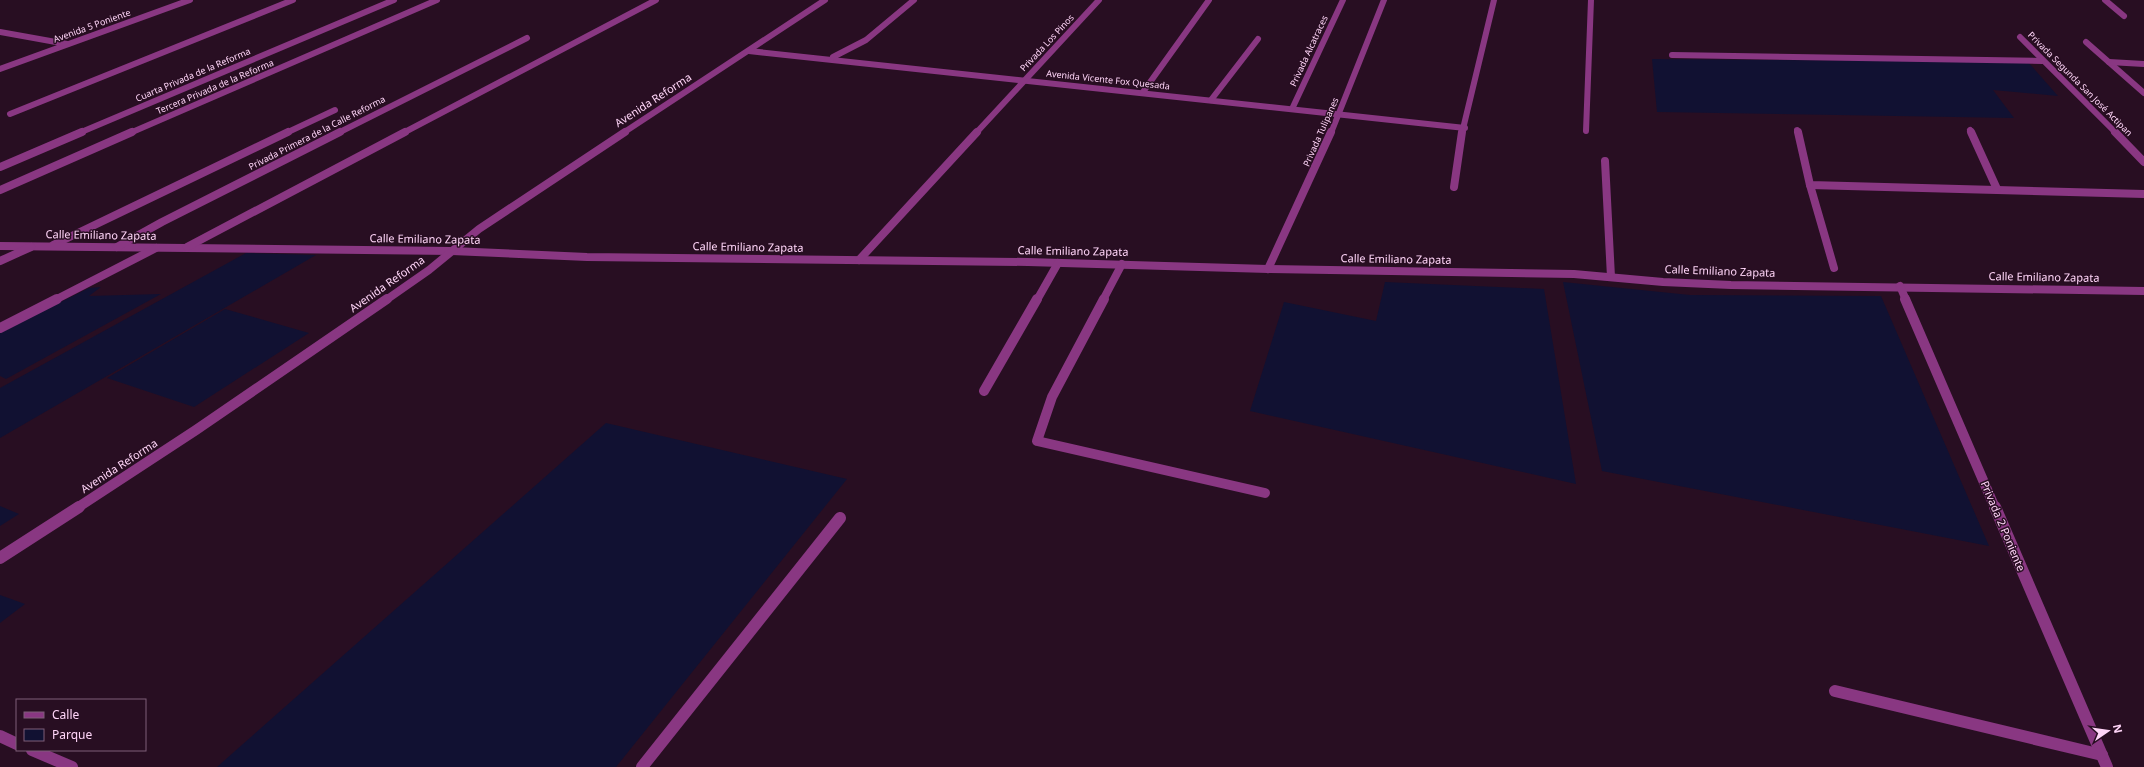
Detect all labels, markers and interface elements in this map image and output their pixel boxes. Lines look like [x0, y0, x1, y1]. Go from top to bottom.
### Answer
street label: Avenida 5 Poniente [51, 5, 132, 46]
street label: Privada Los Pinos [1017, 11, 1077, 74]
street label: Privada Alcatraces [1286, 13, 1331, 88]
street label: Privada Segunda San José Actipan [2025, 29, 2135, 139]
street label: Cuarta Privada de la Reforma [133, 44, 252, 105]
street label: Tercera Privada de la Reforma [154, 56, 276, 117]
street label: Avenida Vicente Fox Quesada [1046, 67, 1170, 92]
street label: Avenida Reforma [611, 69, 694, 130]
street label: Privada Primera de la Calle Reforma [246, 92, 387, 173]
street label: Privada Tulipanes [1299, 95, 1342, 168]
street label: Calle Emiliano Zapata [45, 226, 157, 243]
street label: Calle Emiliano Zapata [369, 230, 481, 247]
street label: Calle Emiliano Zapata [692, 238, 804, 255]
street label: Calle Emiliano Zapata [1017, 242, 1129, 259]
street label: Calle Emiliano Zapata [1340, 250, 1452, 267]
street label: Avenida Reforma [346, 252, 427, 315]
street label: Calle Emiliano Zapata [1664, 261, 1776, 280]
street label: Calle Emiliano Zapata [1988, 268, 2100, 285]
street label: Avenida Reforma [77, 435, 160, 496]
street label: Privada 2 Poniente [1978, 478, 2029, 573]
legend [16, 699, 146, 751]
text: Calle [52, 706, 80, 723]
north arrow [2088, 711, 2128, 751]
text: N [2110, 723, 2127, 735]
text: Parque [52, 726, 93, 743]

